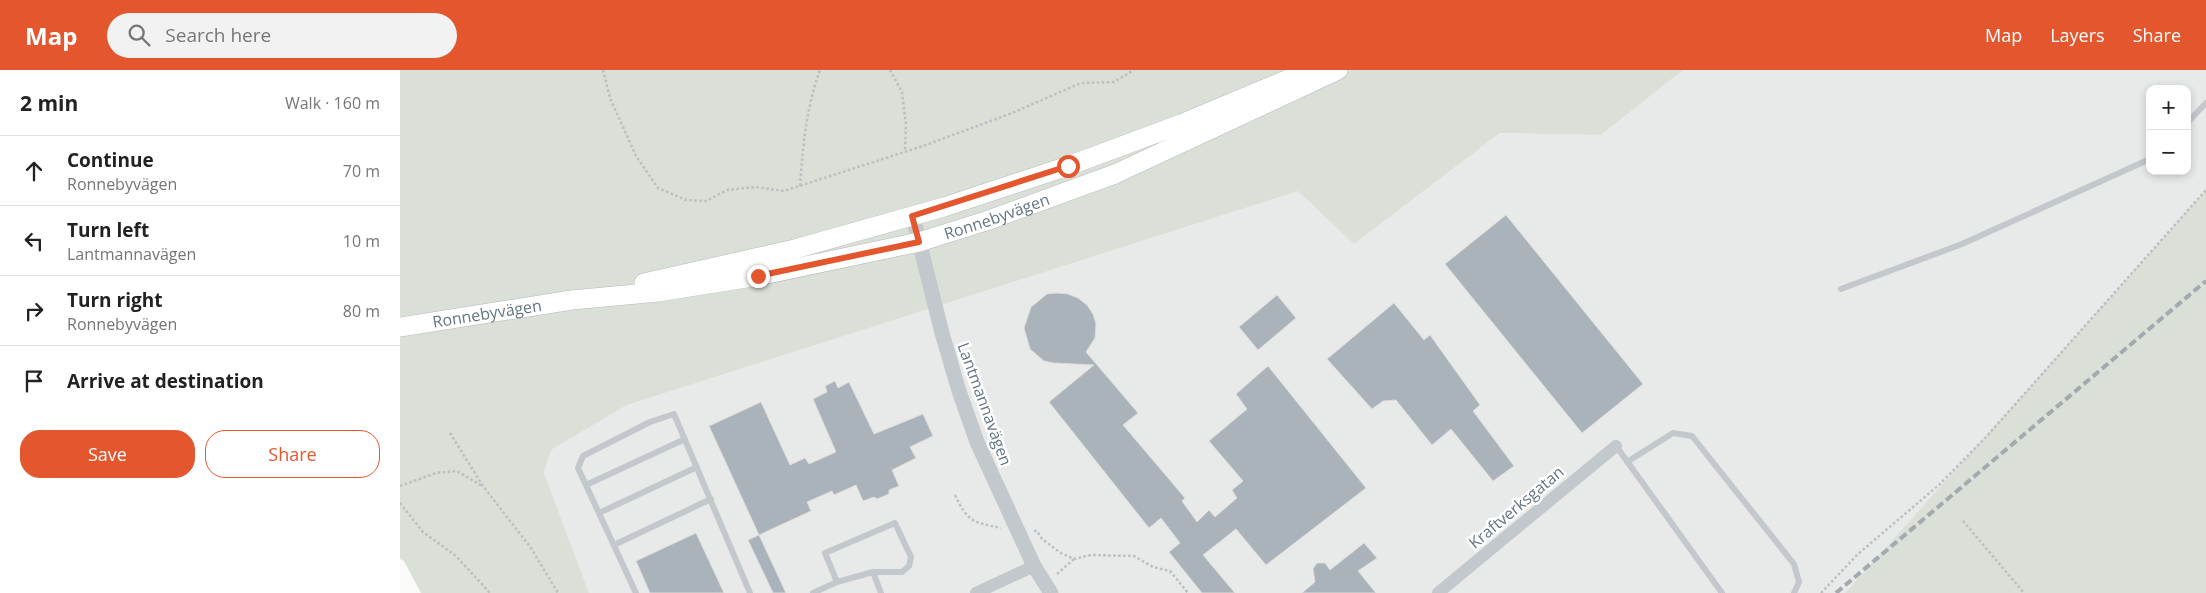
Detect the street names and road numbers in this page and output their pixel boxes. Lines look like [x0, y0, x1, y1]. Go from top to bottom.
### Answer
street label: Ronnebyvägen [941, 188, 1052, 245]
street label: Ronnebyvägen [431, 294, 543, 333]
street label: Lantmannavägen [953, 339, 1017, 469]
street label: Kraftverksgatan [1464, 461, 1568, 553]

